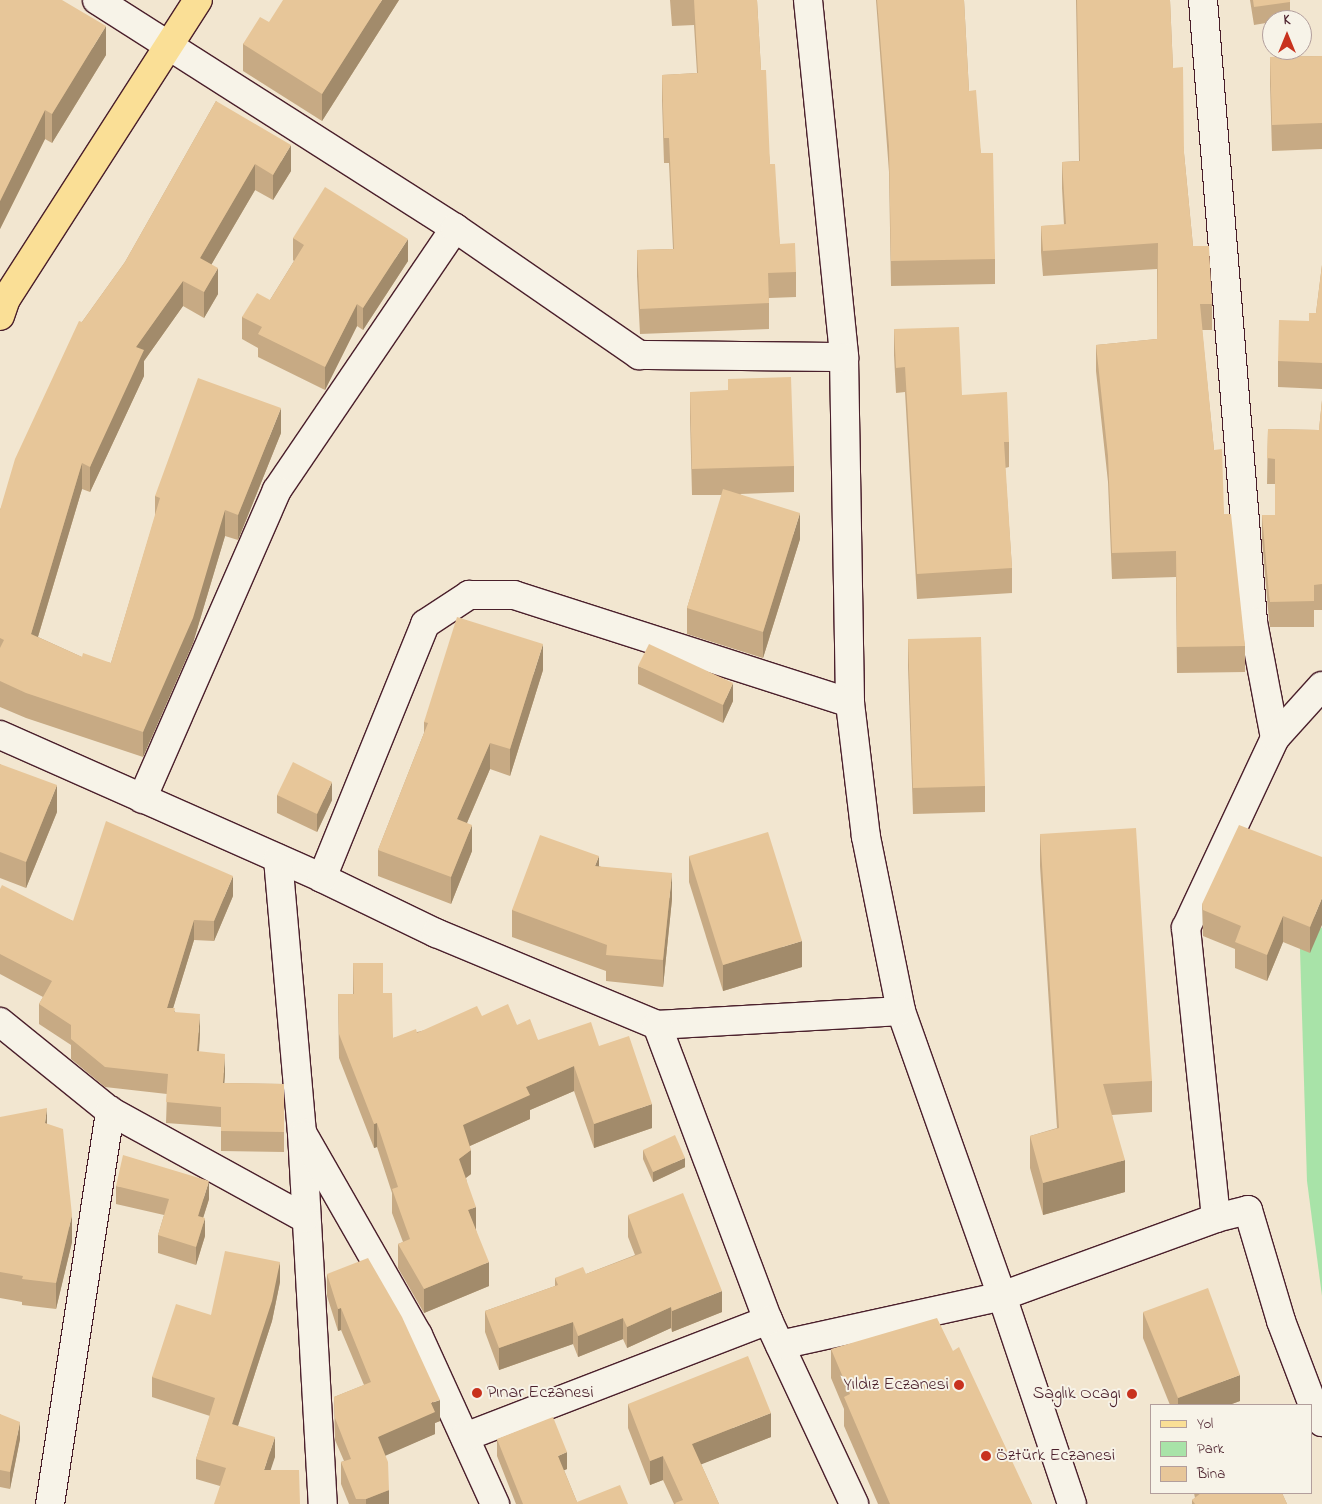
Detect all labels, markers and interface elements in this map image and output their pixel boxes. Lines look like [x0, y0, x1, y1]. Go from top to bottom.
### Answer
north arrow [1262, 10, 1312, 60]
text: K [1284, 10, 1290, 31]
place label: Yıldız Eczanesi [844, 1374, 949, 1396]
marker: Yıldız Eczanesi [953, 1379, 965, 1391]
place label: Pınar Eczanesi [487, 1382, 594, 1404]
place label: Saglık Ocagı [1033, 1383, 1121, 1405]
marker: Pınar Eczanesi [471, 1387, 483, 1399]
marker: Saglık Ocagı [1125, 1387, 1139, 1401]
legend [1150, 1404, 1312, 1494]
text: Yol [1197, 1413, 1213, 1435]
text: Park [1197, 1438, 1224, 1460]
place label: Öztürk Eczanesi [996, 1445, 1115, 1467]
marker: Öztürk Eczanesi [980, 1450, 992, 1462]
text: Bina [1197, 1463, 1225, 1485]

